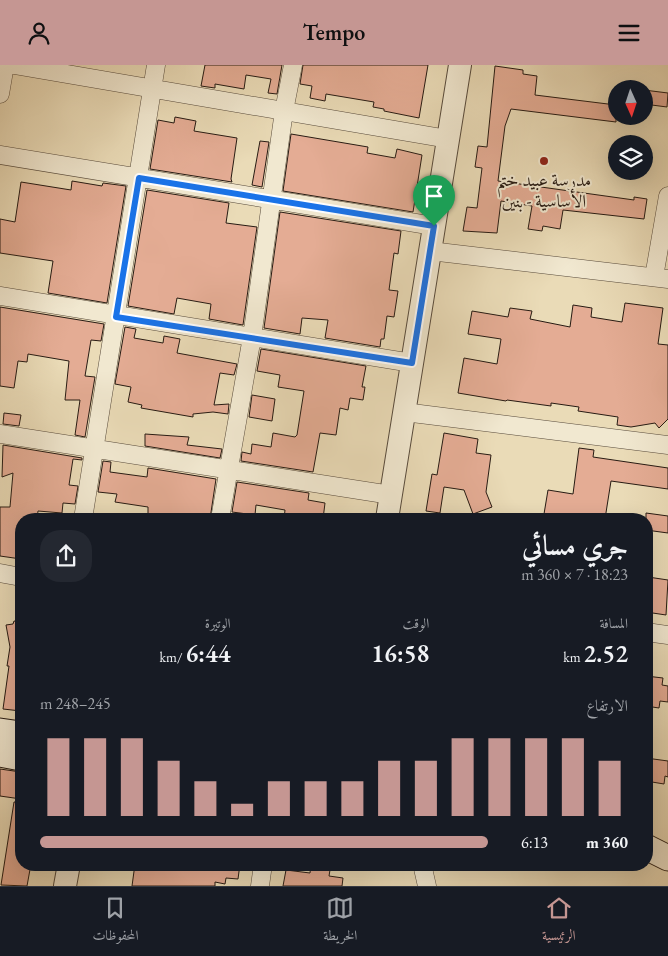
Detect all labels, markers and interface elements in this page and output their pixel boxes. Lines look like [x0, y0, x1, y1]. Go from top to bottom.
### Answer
text: Tempo [303, 18, 365, 47]
icon: person [25, 19, 53, 47]
icon: menu [615, 19, 643, 47]
north arrow [608, 80, 652, 125]
map controls [608, 80, 653, 180]
button: layers [608, 135, 653, 180]
marker: مدرسة عبيد ختم الأساسية - بنين [538, 155, 550, 167]
place label: مدرسة عبيد ختم الأساسية - بنين [497, 168, 591, 212]
pin [413, 175, 455, 226]
icon: arrive [420, 182, 448, 210]
text: جري مسائي [522, 527, 628, 563]
button: share [40, 530, 92, 582]
text: 18:23 · 7 × 360 m [521, 564, 628, 585]
text: الوتيرة [205, 614, 231, 632]
text: الوقت [403, 614, 429, 632]
text: المسافة [599, 614, 628, 632]
text: 6:44 [185, 637, 231, 669]
text: 16:58 [371, 637, 429, 669]
text: 2.52 [583, 637, 628, 669]
text: /km [160, 648, 185, 666]
text: km [563, 648, 583, 666]
text: 245–248 m [40, 693, 111, 714]
text: الارتفاع [586, 695, 628, 716]
text: 6:13 [521, 832, 548, 853]
text: 360 m [586, 832, 628, 853]
tab: المحفوظات [92, 894, 139, 949]
tab: الخريطة [323, 894, 357, 949]
tab: الرئيسية [542, 894, 576, 949]

